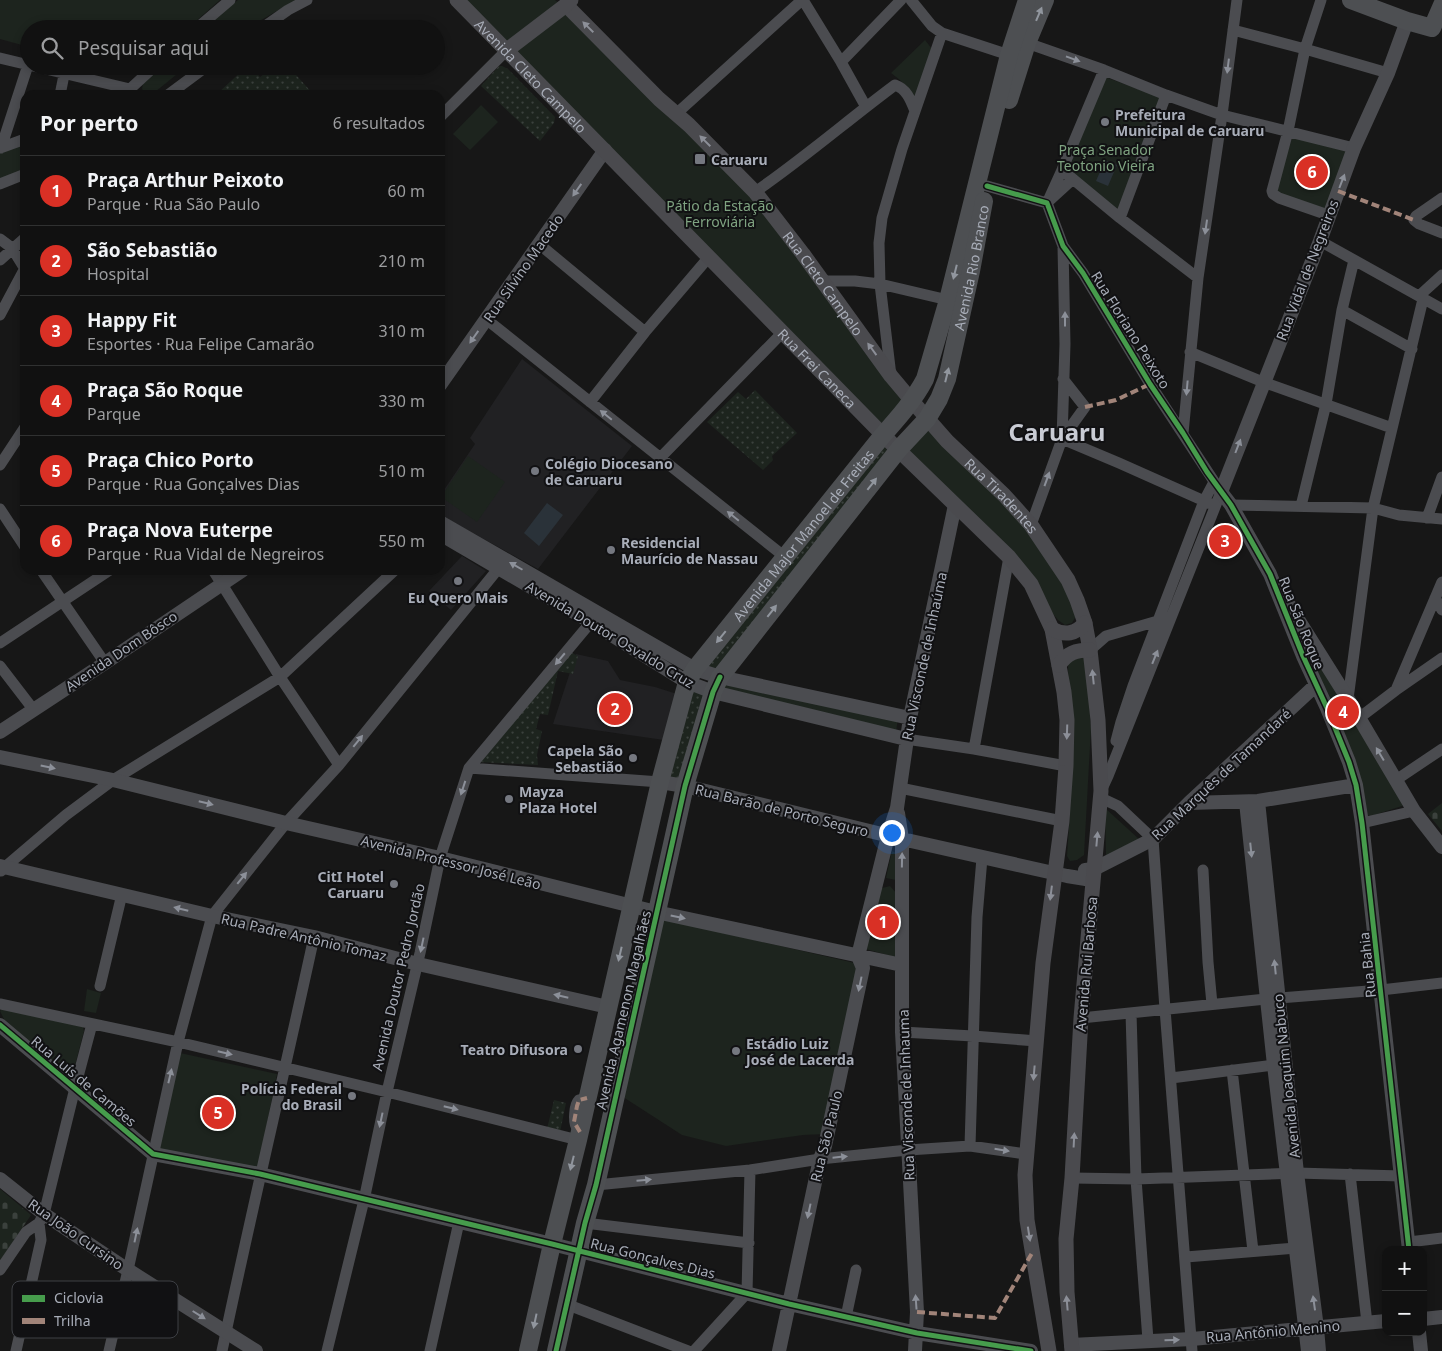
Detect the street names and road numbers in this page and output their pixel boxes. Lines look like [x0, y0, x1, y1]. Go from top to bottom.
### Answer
street label: Avenida Cleto Campelo [471, 15, 591, 137]
street label: Rua Vidal de Negreiros [1271, 197, 1343, 343]
street label: Avenida Rio Branco [949, 203, 993, 332]
street label: Rua Silvino Macedo [479, 210, 567, 326]
street label: Rua Cleto Campelo [779, 227, 868, 339]
street label: Rua Floriano Peixoto [1087, 268, 1175, 392]
street label: Rua Frei Caneca [774, 324, 861, 412]
street label: Avenida Major Manoel de Freitas [728, 445, 878, 625]
street label: Rua Tiradentes [961, 453, 1043, 537]
street label: Rua Visconde de Inhaúma [897, 570, 951, 742]
street label: Rua São Roque [1275, 574, 1329, 672]
street label: Avenida Doutor Osvaldo Cruz [522, 576, 698, 692]
street label: Avenida Dom Bôsco [61, 606, 181, 696]
street label: Rua Marquês de Tamandaré [1147, 704, 1295, 844]
street label: Rua Barão de Porto Seguro [693, 779, 871, 841]
street label: Avenida Professor José Leão [359, 830, 543, 894]
street label: Avenida Doutor Pedro Jordão [367, 881, 429, 1073]
street label: Avenida Rui Barbosa [1071, 896, 1101, 1032]
street label: Avenida Agamenon Magalhães [591, 908, 655, 1111]
street label: Rua Padre Antônio Tomaz [219, 909, 389, 965]
street label: Rua Bahia [1354, 931, 1380, 999]
street label: Avenida Joaquim Nabuco [1268, 993, 1304, 1159]
street label: Rua Visconde de Inhauma [894, 1009, 918, 1181]
street label: Rua Luís de Camões [27, 1031, 141, 1131]
street label: Rua São Paulo [805, 1088, 847, 1184]
street label: Rua João Cursino [25, 1194, 127, 1274]
street label: Rua Gonçalves Dias [589, 1233, 718, 1283]
street label: Rua Antônio Menino [1205, 1316, 1341, 1346]

